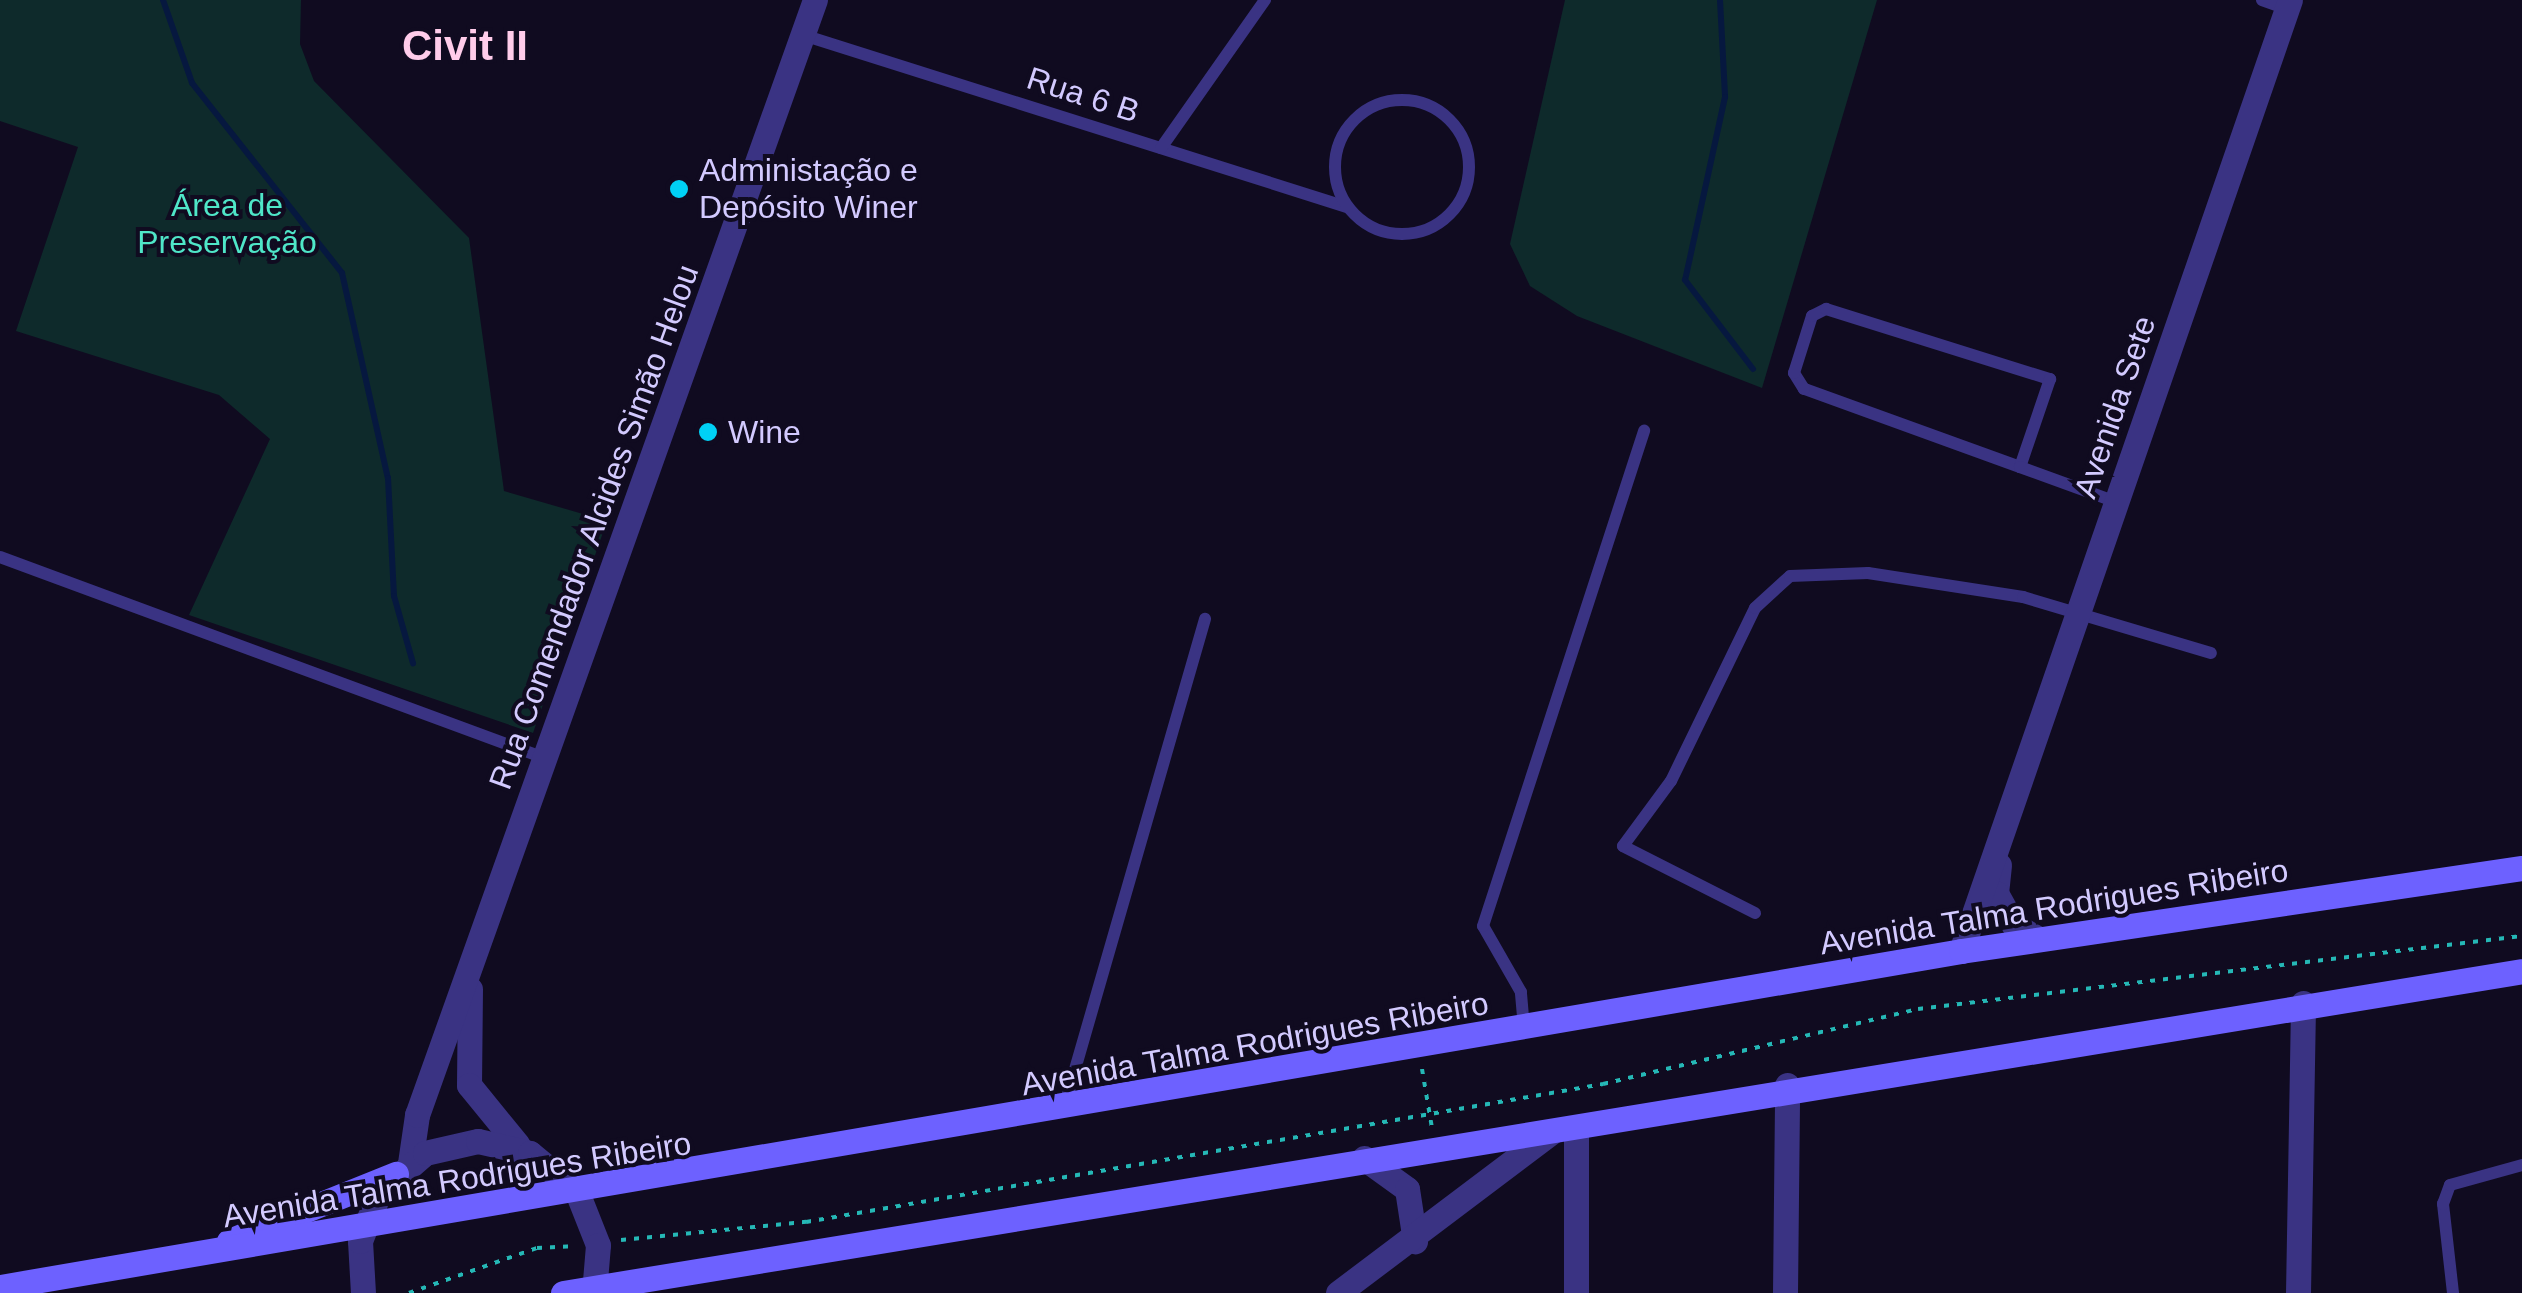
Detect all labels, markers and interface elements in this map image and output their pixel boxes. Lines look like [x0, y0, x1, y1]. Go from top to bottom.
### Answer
district label: Civit II [402, 21, 528, 71]
street label: Rua 6 B [1022, 59, 1144, 131]
place label: Administação e Depósito Winer [699, 152, 918, 227]
marker: Administação e Depósito Winer [668, 178, 690, 200]
park label: Área de Preservação [137, 187, 317, 262]
street label: Rua Comendador Alcides Simão Helou [481, 259, 707, 795]
street label: Avenida Sete [2066, 311, 2164, 503]
place label: Wine [728, 413, 801, 451]
marker: Wine [697, 421, 719, 443]
street label: Avenida Talma Rodrigues Ribeiro [1817, 851, 2291, 963]
street label: Avenida Talma Rodrigues Ribeiro [1018, 984, 1492, 1104]
street label: Avenida Talma Rodrigues Ribeiro [220, 1124, 694, 1236]

